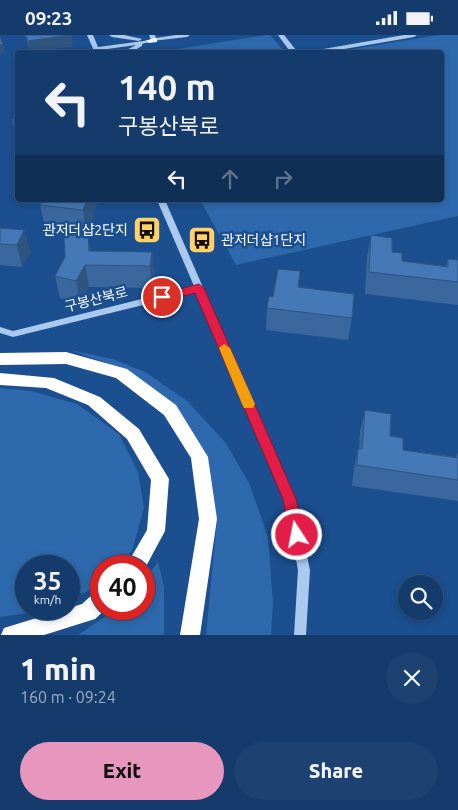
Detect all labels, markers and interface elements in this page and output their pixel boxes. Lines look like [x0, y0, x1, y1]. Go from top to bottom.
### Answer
text: 09:23 [25, 7, 73, 29]
text: 140 m [118, 67, 216, 107]
icon: left [35, 70, 100, 135]
text: 구봉산북로 [118, 113, 219, 138]
icon: left [163, 165, 191, 193]
icon: ahead [216, 165, 244, 193]
icon: right [269, 165, 297, 193]
bus stop icon: 관저더샵2단지 [132, 215, 162, 245]
place label: 관저더샵2단지 [43, 222, 128, 238]
bus stop icon: 관저더샵1단지 [187, 225, 217, 255]
place label: 관저더샵1단지 [221, 232, 306, 248]
pin [141, 276, 183, 318]
street label: 구봉산북로 [63, 283, 129, 315]
icon: arrive [148, 283, 176, 311]
position arrow [270, 508, 322, 560]
speed limit sign: 40 [90, 555, 155, 620]
text: 35 [33, 567, 62, 595]
map controls [398, 575, 443, 620]
button: search [398, 575, 443, 620]
text: km/h [34, 593, 61, 606]
text: 1 min [20, 652, 96, 686]
button: close [386, 652, 438, 704]
text: 160 m · 09:24 [20, 688, 116, 706]
button: Exit [20, 742, 224, 800]
button: Share [234, 742, 438, 800]

